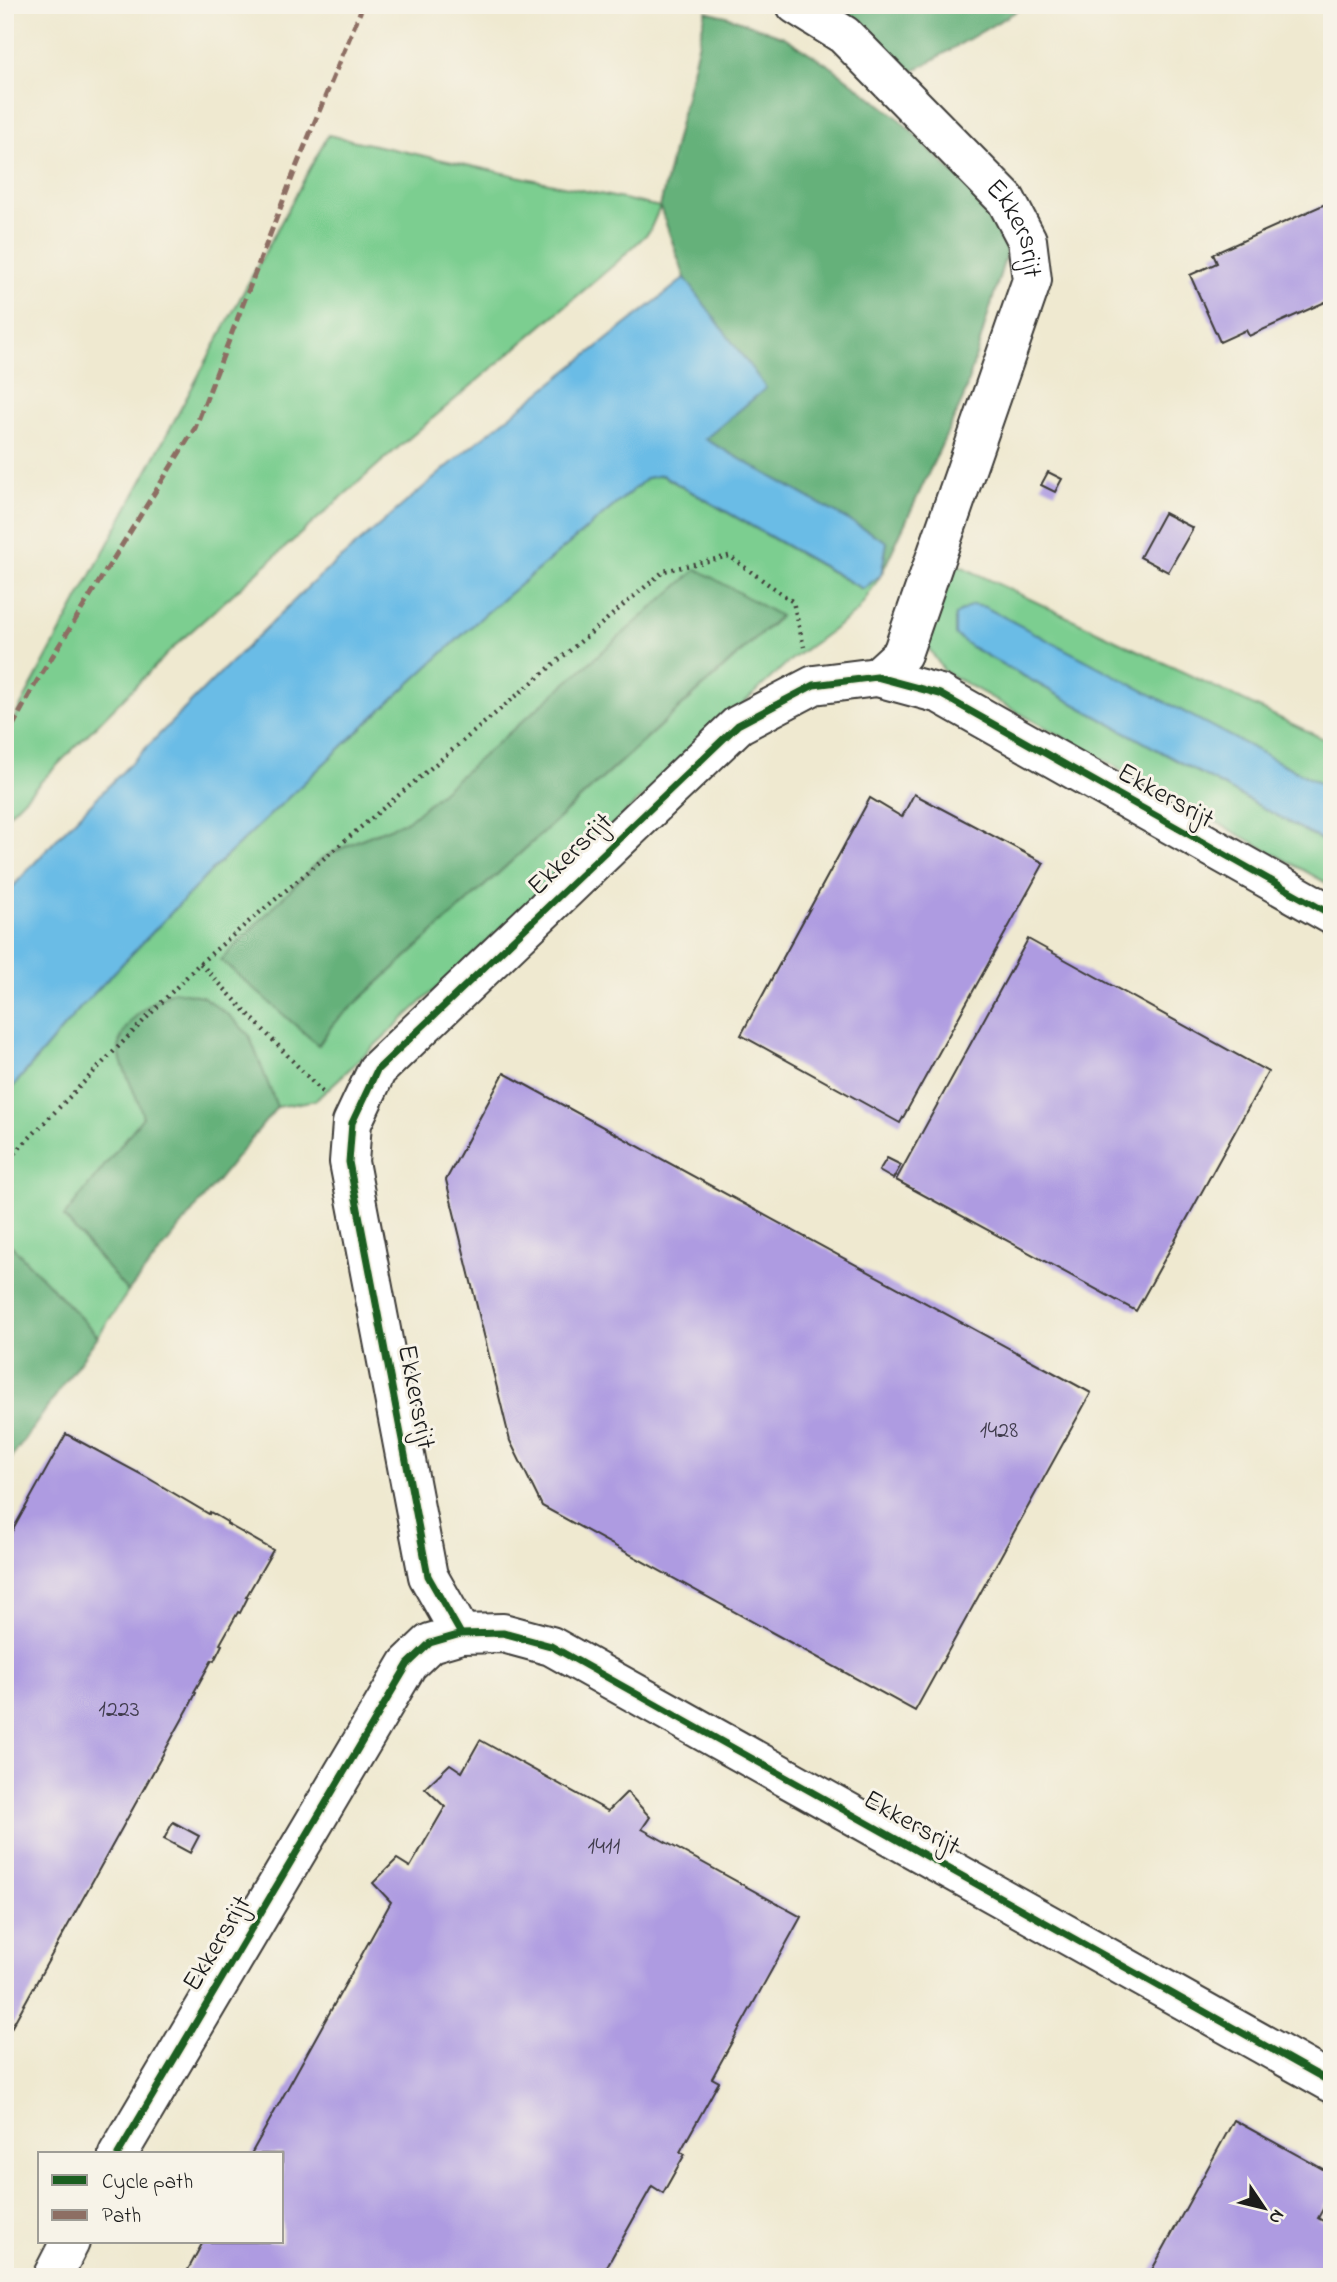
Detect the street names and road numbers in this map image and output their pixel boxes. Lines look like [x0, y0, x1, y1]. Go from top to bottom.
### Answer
street label: Ekkersrijt [975, 169, 1052, 280]
street label: Ekkersrijt [1109, 753, 1221, 841]
street label: Ekkersrijt [519, 804, 623, 906]
street label: Ekkersrijt [385, 1341, 445, 1453]
street label: Ekkersrijt [855, 1780, 967, 1868]
street label: Ekkersrijt [173, 1888, 263, 2000]

